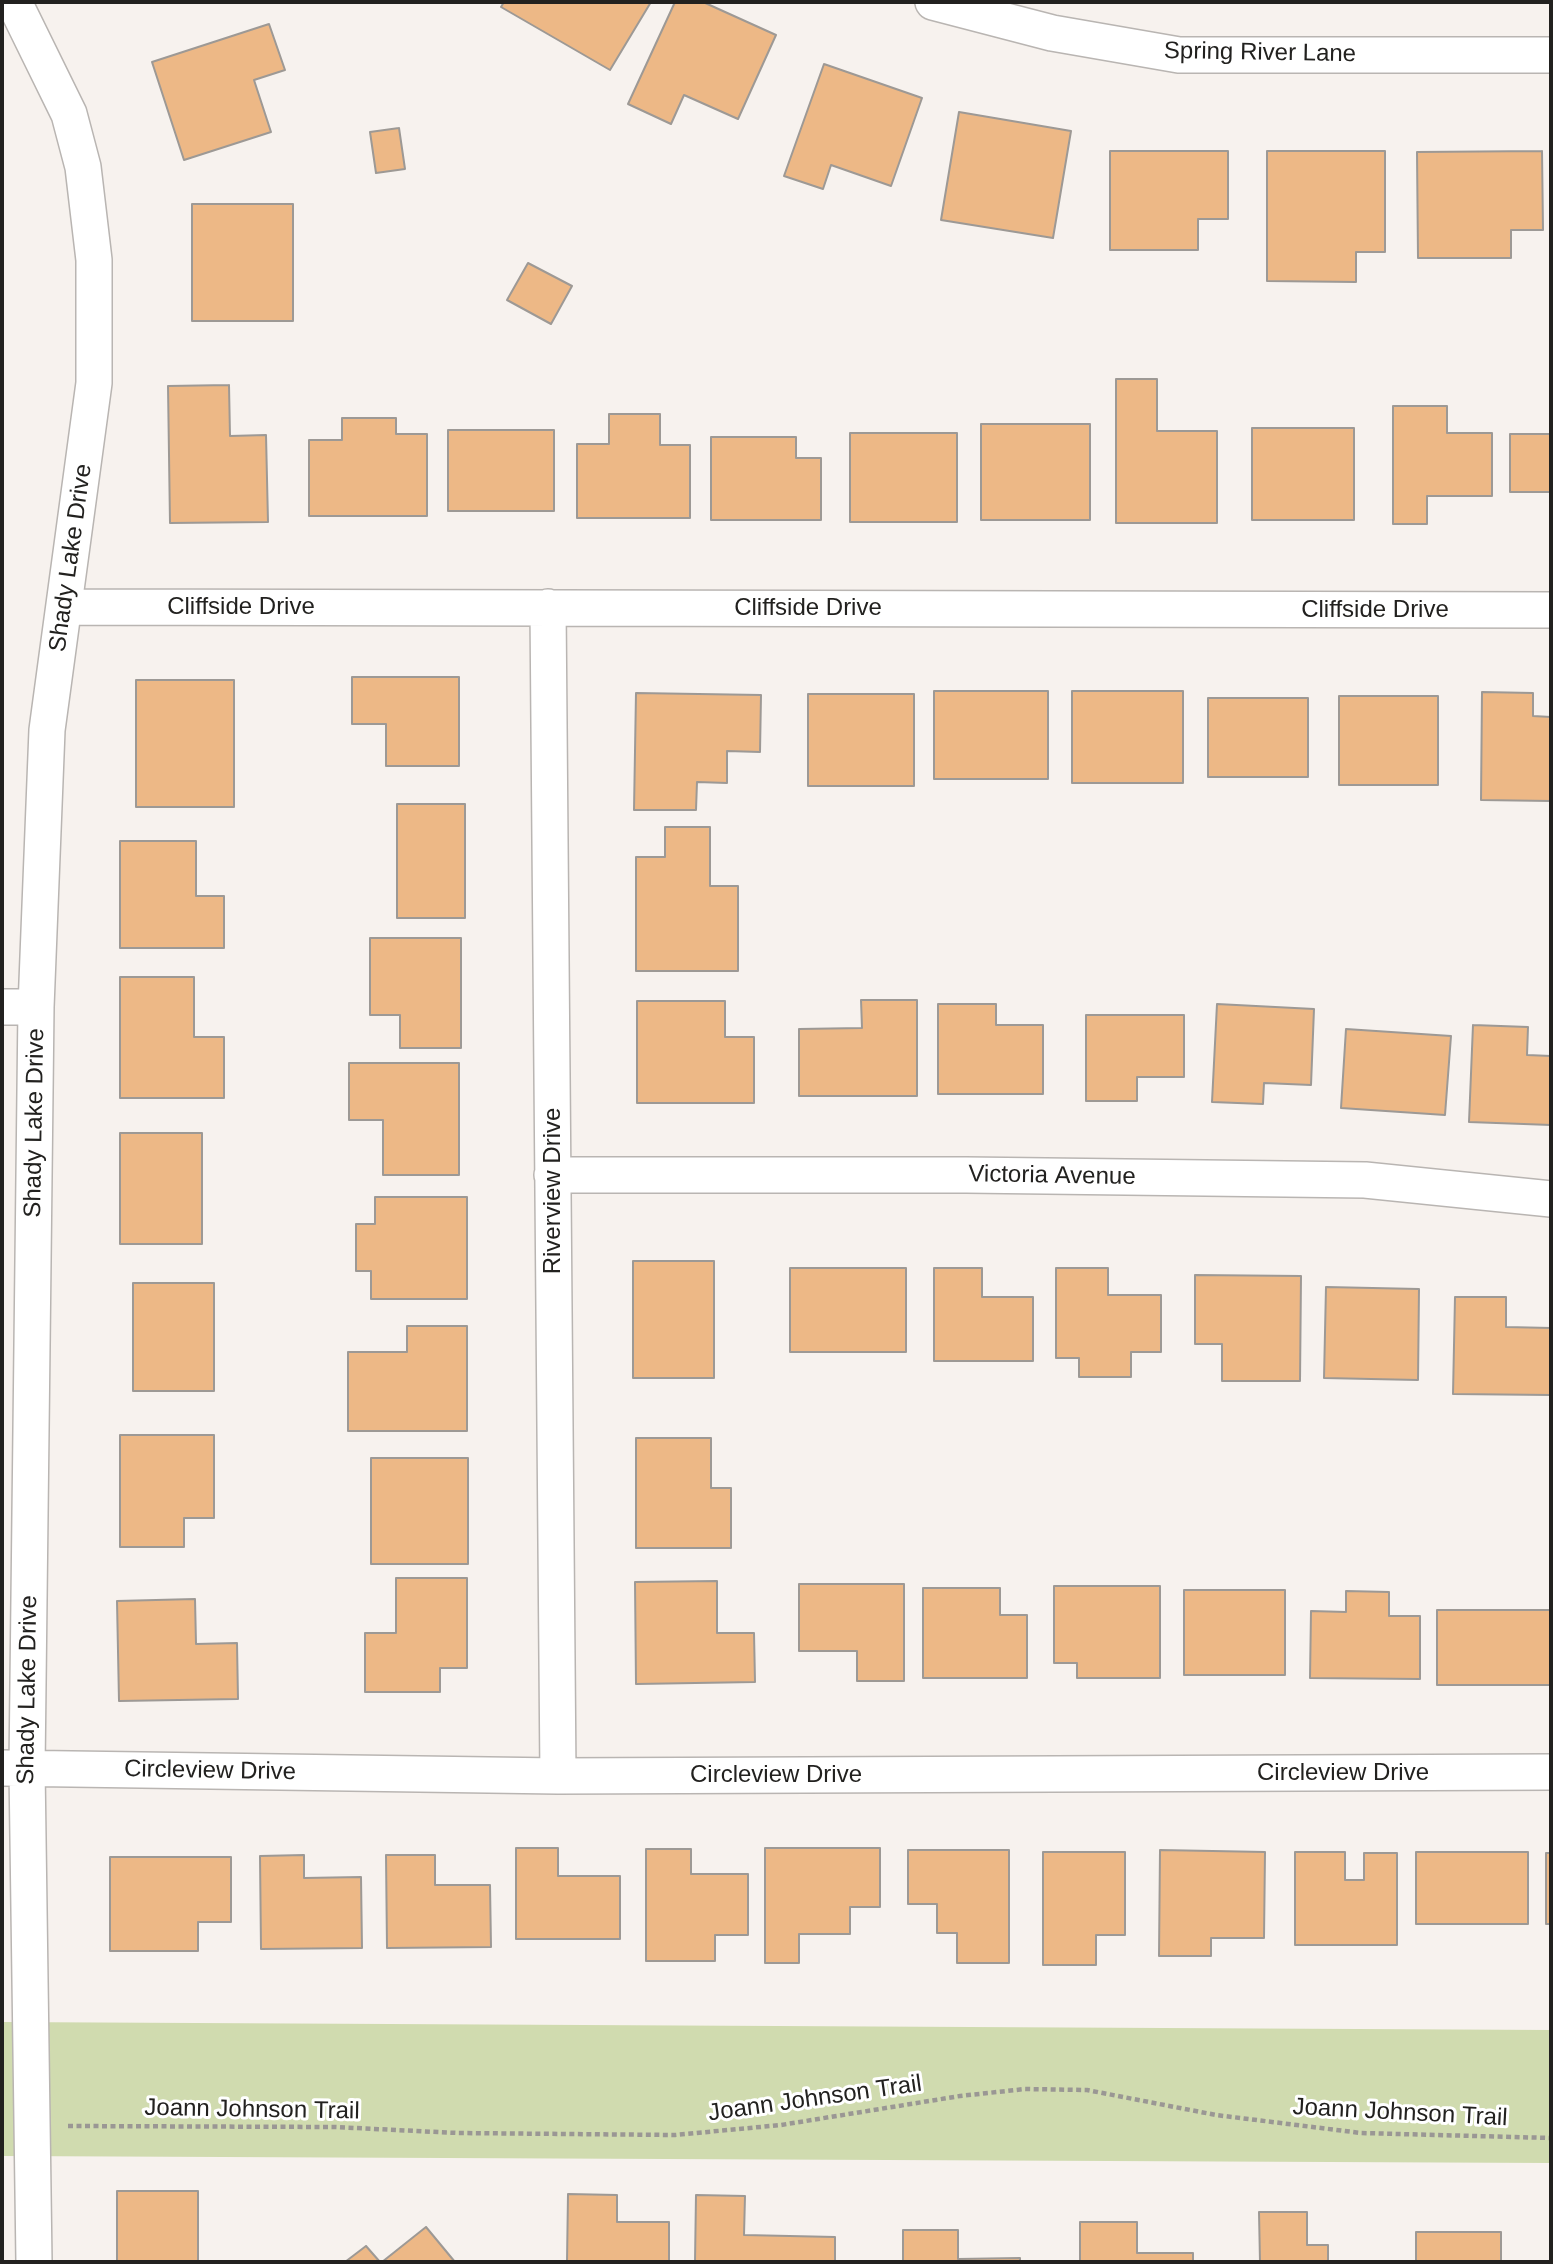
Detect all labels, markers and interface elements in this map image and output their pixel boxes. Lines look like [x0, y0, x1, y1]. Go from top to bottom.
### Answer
street label: Spring River Lane [1164, 37, 1356, 69]
street label: Shady Lake Drive [44, 462, 98, 654]
street label: Cliffside Drive [167, 593, 315, 621]
street label: Cliffside Drive [734, 594, 882, 622]
street label: Cliffside Drive [1301, 596, 1449, 624]
street label: Shady Lake Drive [19, 1028, 51, 1218]
street label: Riverview Drive [539, 1108, 567, 1274]
street label: Victoria Avenue [968, 1160, 1136, 1192]
street label: Shady Lake Drive [12, 1595, 44, 1785]
street label: Circleview Drive [124, 1755, 296, 1787]
street label: Circleview Drive [1257, 1759, 1429, 1787]
street label: Circleview Drive [690, 1761, 862, 1789]
street label: Joann Johnson Trail [706, 2070, 924, 2128]
street label: Joann Johnson Trail [1292, 2093, 1508, 2133]
street label: Joann Johnson Trail [144, 2094, 360, 2126]

